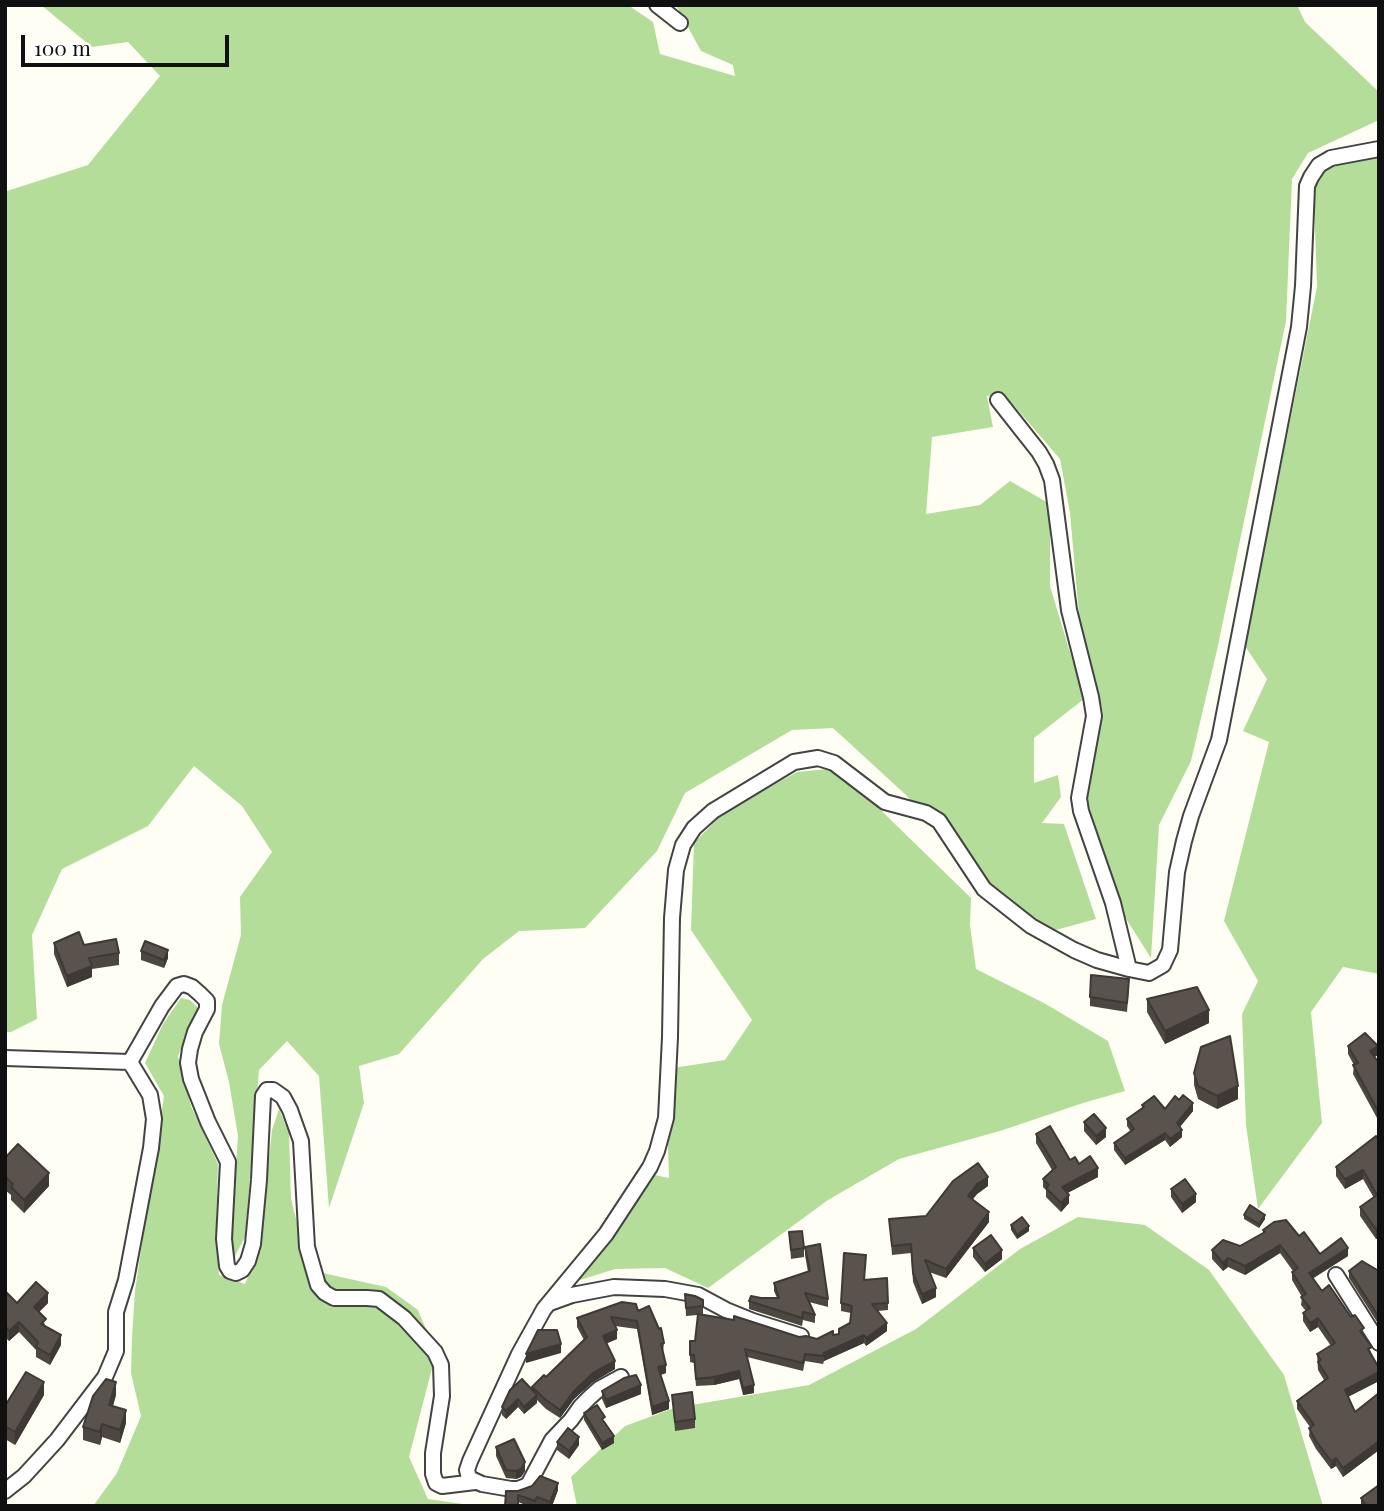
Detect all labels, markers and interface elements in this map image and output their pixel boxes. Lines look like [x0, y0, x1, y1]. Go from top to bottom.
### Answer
scale bar [24, 21, 233, 65]
text: 100 m [34, 33, 91, 61]

